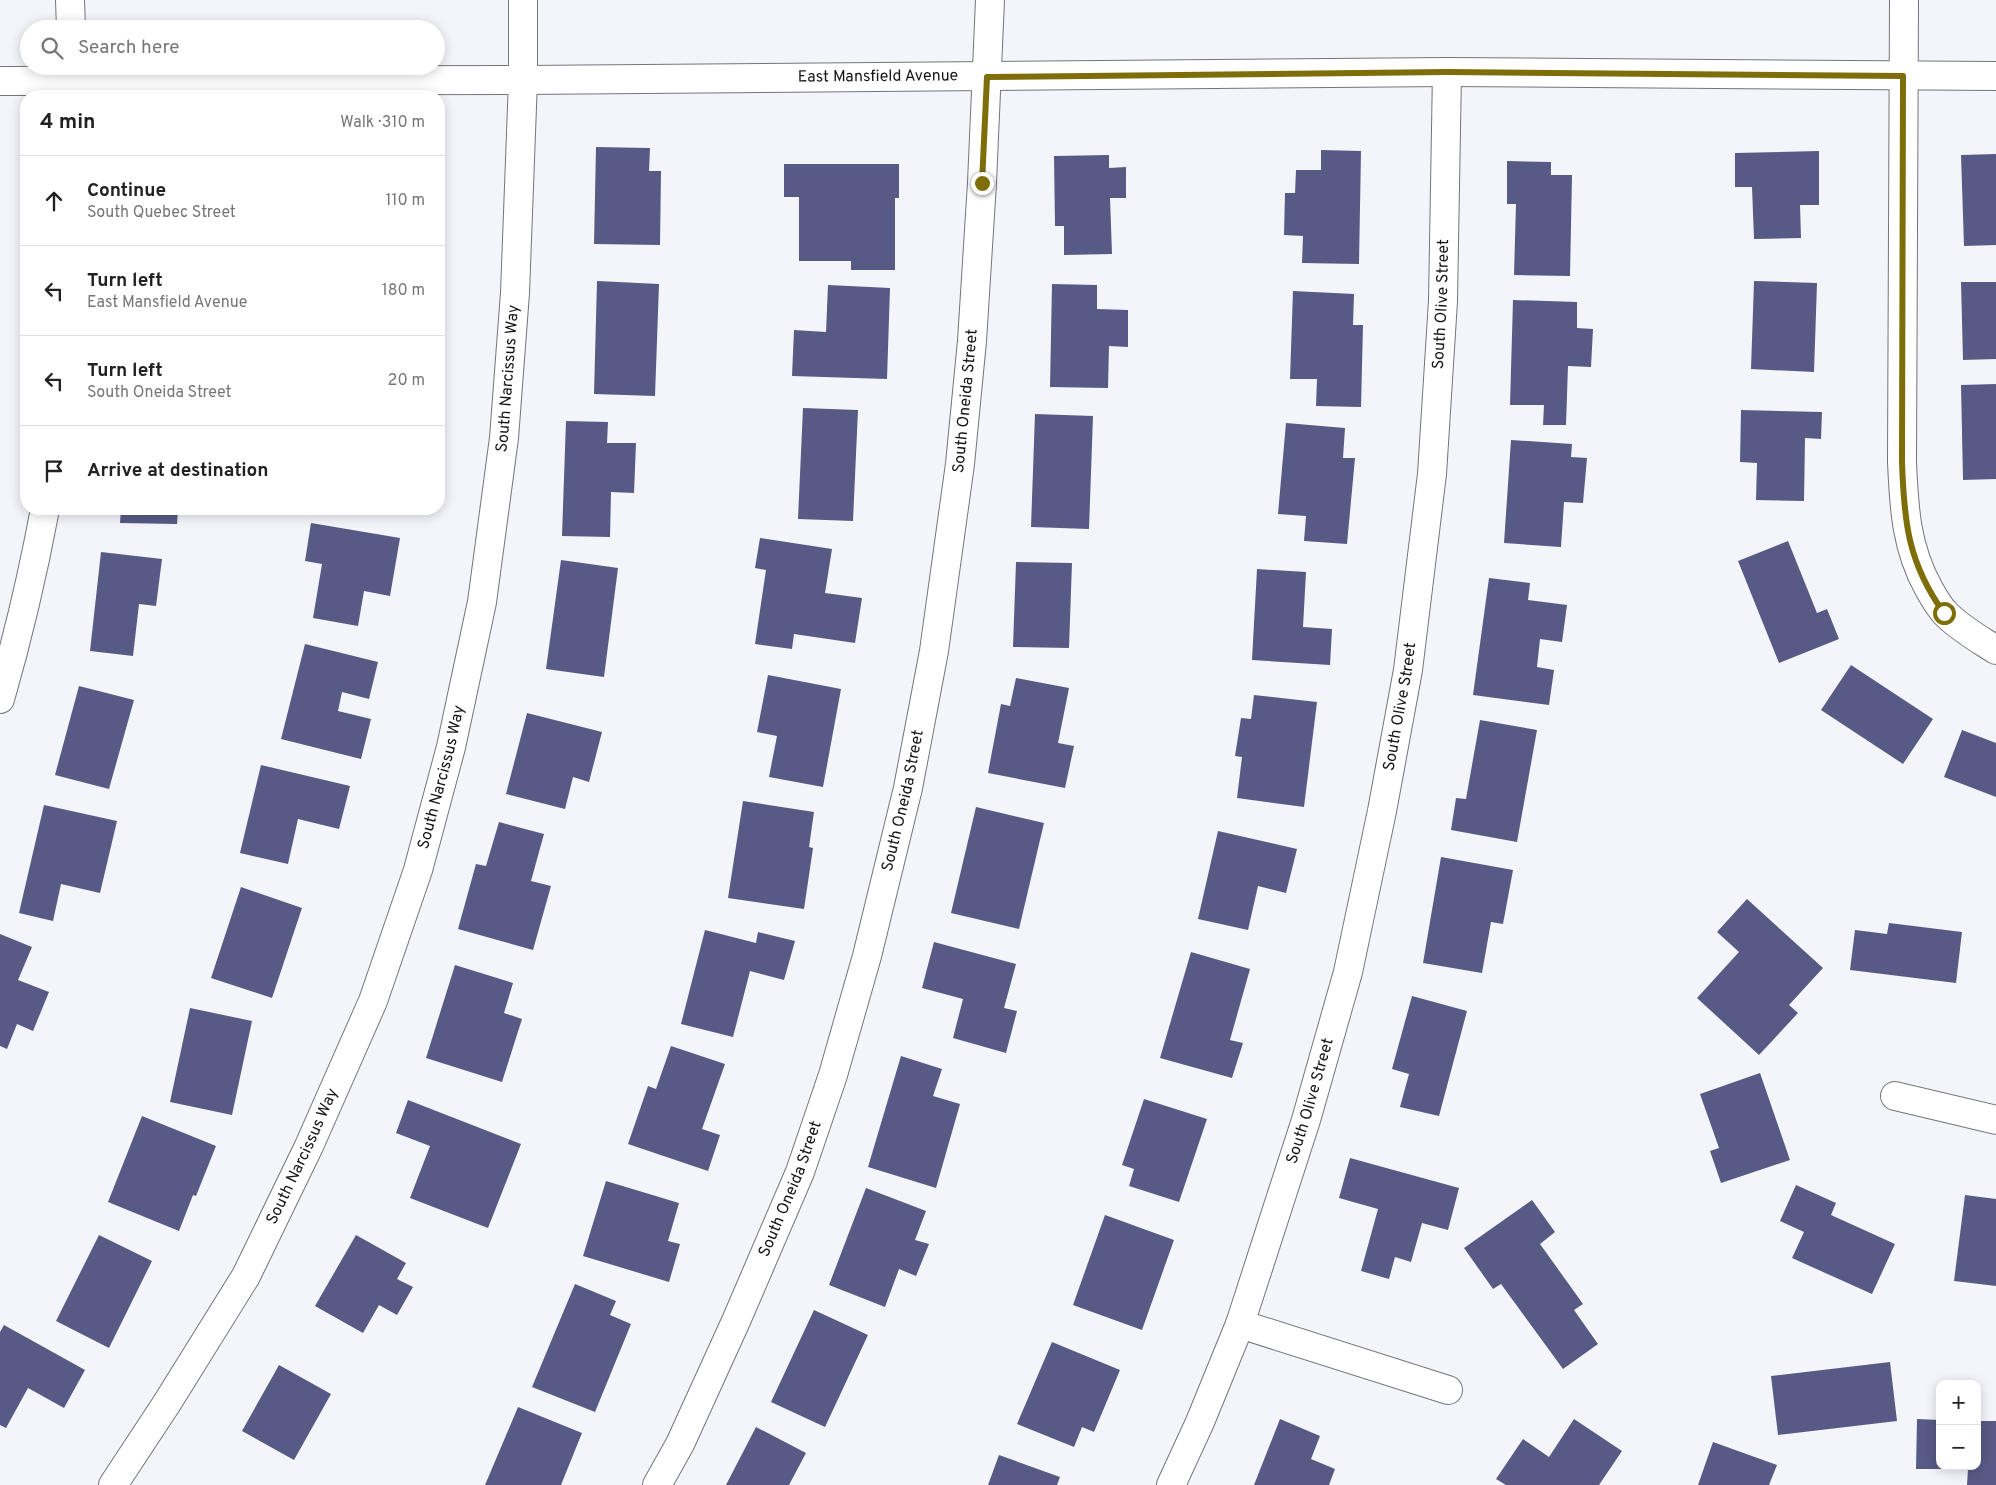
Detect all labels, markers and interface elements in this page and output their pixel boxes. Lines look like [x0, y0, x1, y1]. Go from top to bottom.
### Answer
search box [20, 20, 445, 75]
icon: search [38, 34, 66, 62]
text: Search here [78, 36, 180, 60]
street label: East Mansfield Avenue [798, 66, 958, 88]
text: 4 min [40, 109, 96, 136]
text: Walk · 310 m [340, 113, 425, 133]
route end [971, 172, 994, 195]
text: Continue [87, 179, 166, 203]
icon: ahead [40, 187, 68, 215]
text: 110 m [385, 191, 425, 211]
text: South Quebec Street [87, 203, 236, 223]
street label: South Olive Street [1429, 239, 1454, 370]
text: Turn left [87, 269, 163, 293]
icon: left [40, 277, 68, 305]
text: 180 m [382, 281, 425, 301]
text: East Mansfield Avenue [87, 293, 247, 313]
street label: South Narcissus Way [492, 304, 524, 453]
street label: South Oneida Street [949, 328, 983, 474]
text: Turn left [87, 359, 163, 383]
icon: left [40, 367, 68, 395]
text: 20 m [388, 371, 425, 391]
text: South Oneida Street [87, 383, 232, 403]
icon: arrive [40, 457, 68, 485]
text: Arrive at destination [87, 459, 268, 483]
route start [1933, 602, 1956, 625]
street label: South Olive Street [1380, 641, 1421, 773]
street label: South Narcissus Way [414, 703, 470, 852]
street label: South Oneida Street [878, 728, 929, 874]
street label: South Olive Street [1282, 1036, 1339, 1167]
street label: South Narcissus Way [262, 1085, 343, 1228]
street label: South Oneida Street [755, 1119, 827, 1260]
map controls [1936, 1380, 1981, 1470]
button: + [1936, 1380, 1981, 1425]
button: − [1936, 1425, 1981, 1470]

